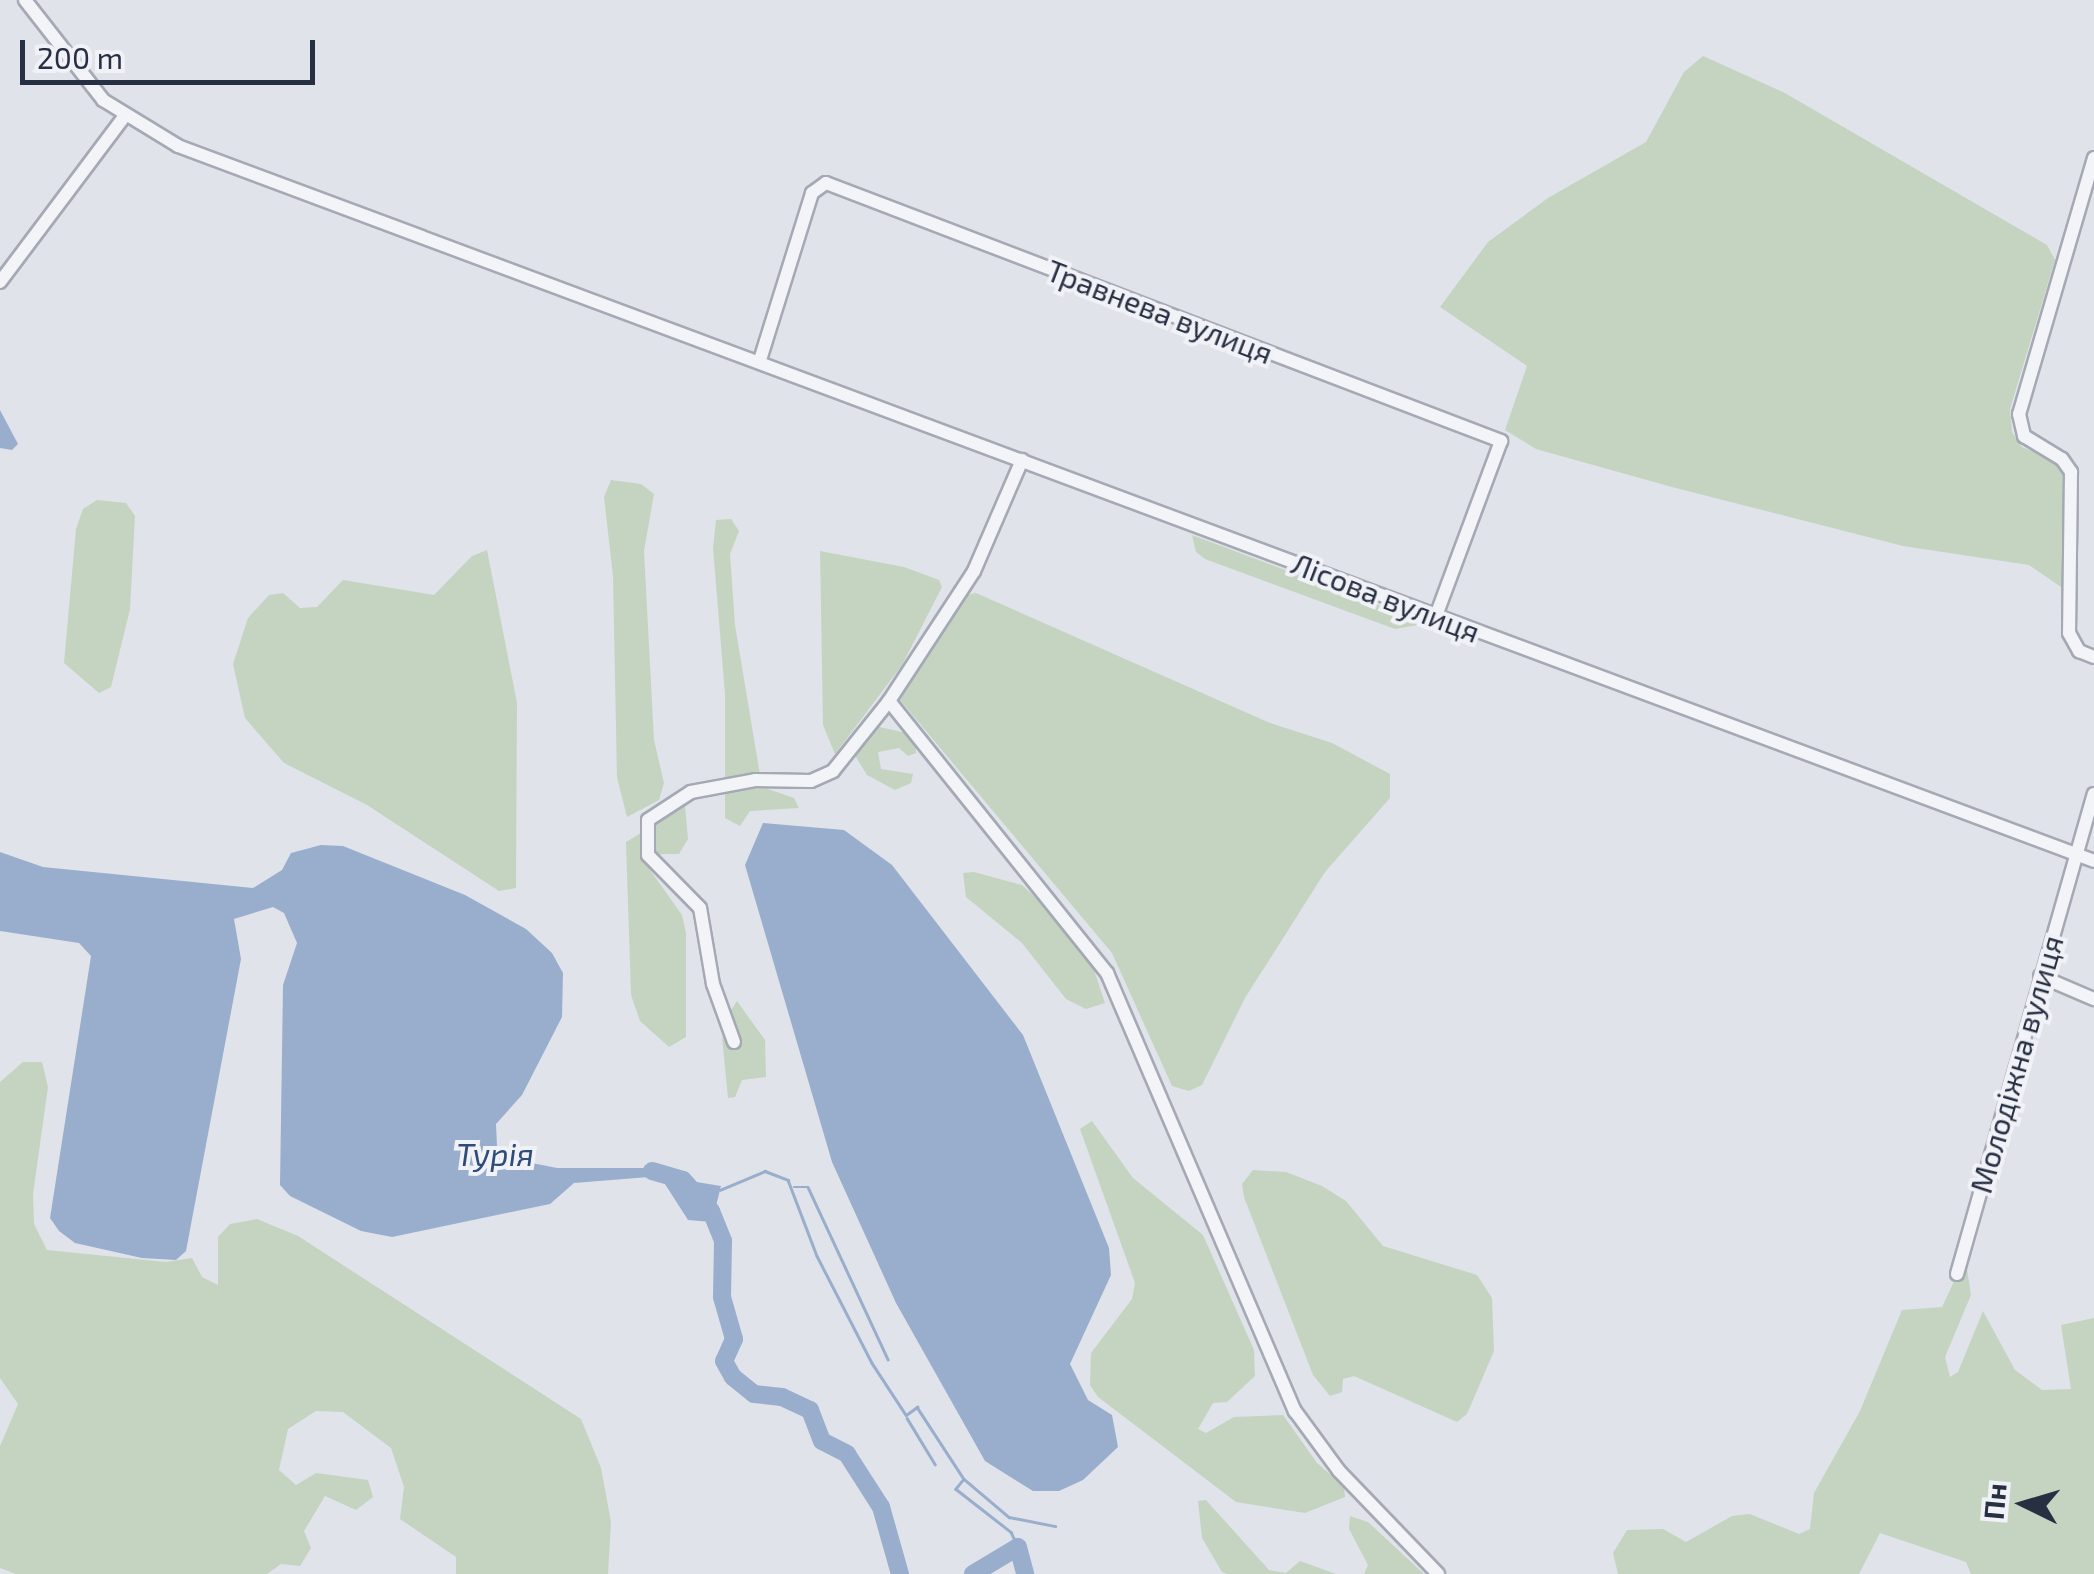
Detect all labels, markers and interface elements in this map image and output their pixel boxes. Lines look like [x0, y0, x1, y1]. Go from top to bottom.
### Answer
scale bar [25, 20, 320, 82]
text: 200 m [37, 39, 123, 75]
street label: Травнева вулиця [1042, 251, 1278, 371]
street label: Лісова вулиця [1287, 545, 1485, 649]
street label: Молодіжна вулиця [1962, 931, 2070, 1197]
water label: Турія [456, 1134, 534, 1172]
north arrow [1974, 1454, 2074, 1554]
text: Пн [1976, 1482, 2013, 1521]

